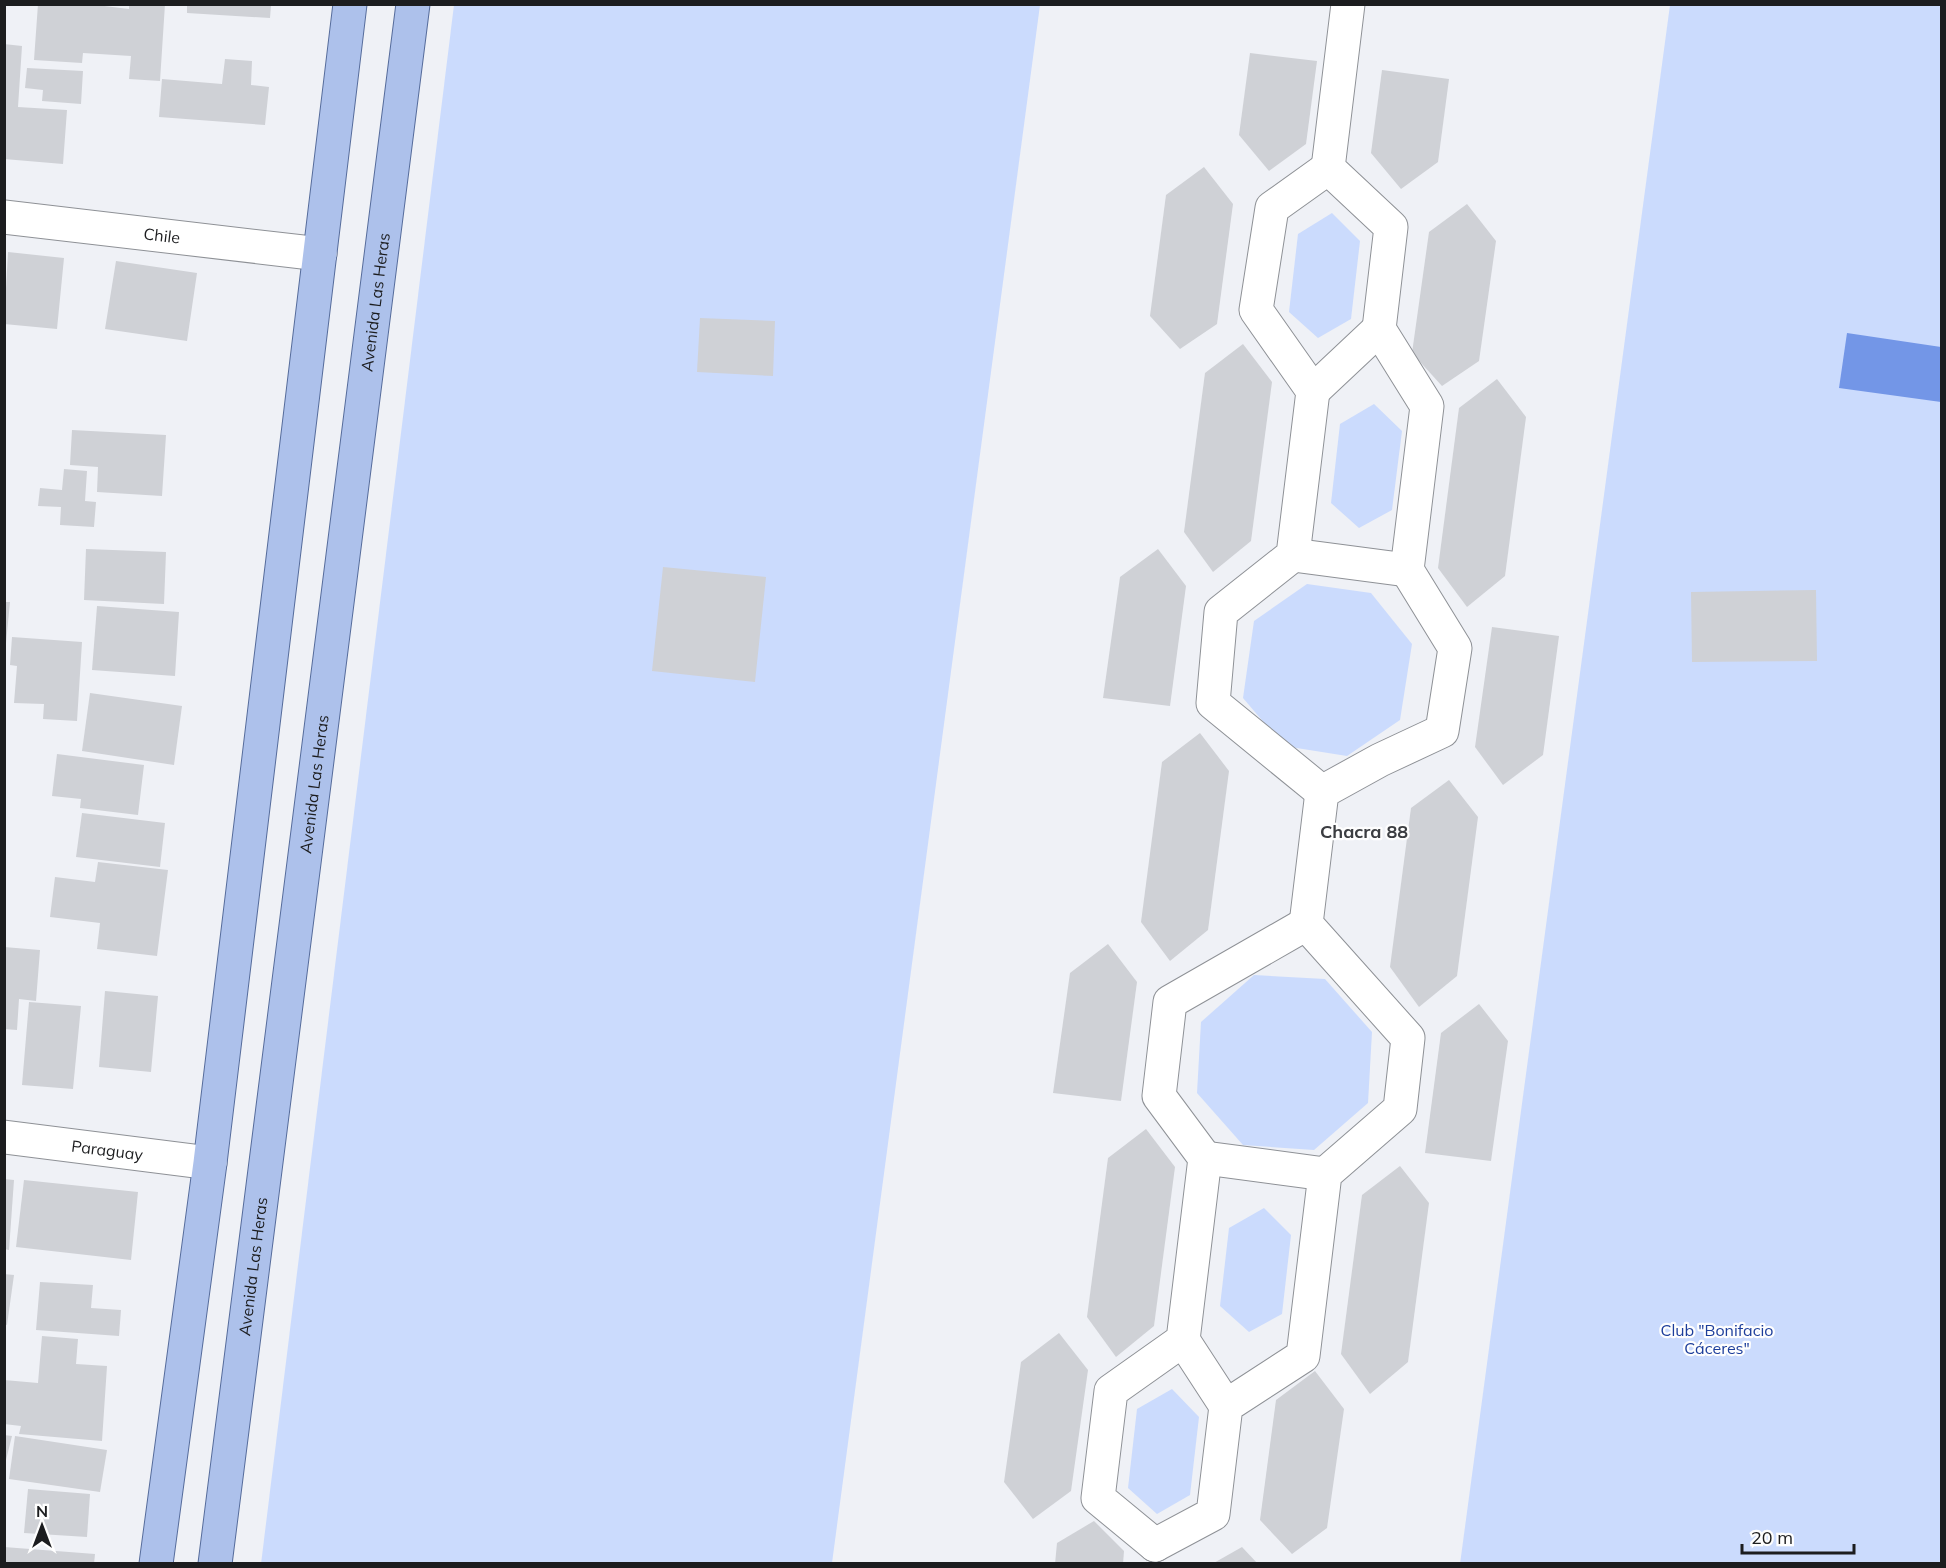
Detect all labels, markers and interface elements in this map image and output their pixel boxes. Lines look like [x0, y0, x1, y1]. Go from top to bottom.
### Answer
street label: Chile [143, 223, 181, 248]
street label: Avenida Las Heras [356, 231, 394, 373]
street label: Avenida Las Heras [295, 714, 333, 855]
district label: Chacra 88 [1320, 820, 1408, 843]
street label: Paraguay [70, 1136, 145, 1165]
street label: Avenida Las Heras [234, 1196, 272, 1337]
park label: Club "Bonifacio Cáceres" [1660, 1320, 1774, 1358]
north arrow [12, 1496, 72, 1556]
text: N [36, 1501, 48, 1521]
scale bar [1742, 1517, 1854, 1555]
text: 20 m [1751, 1526, 1793, 1549]

